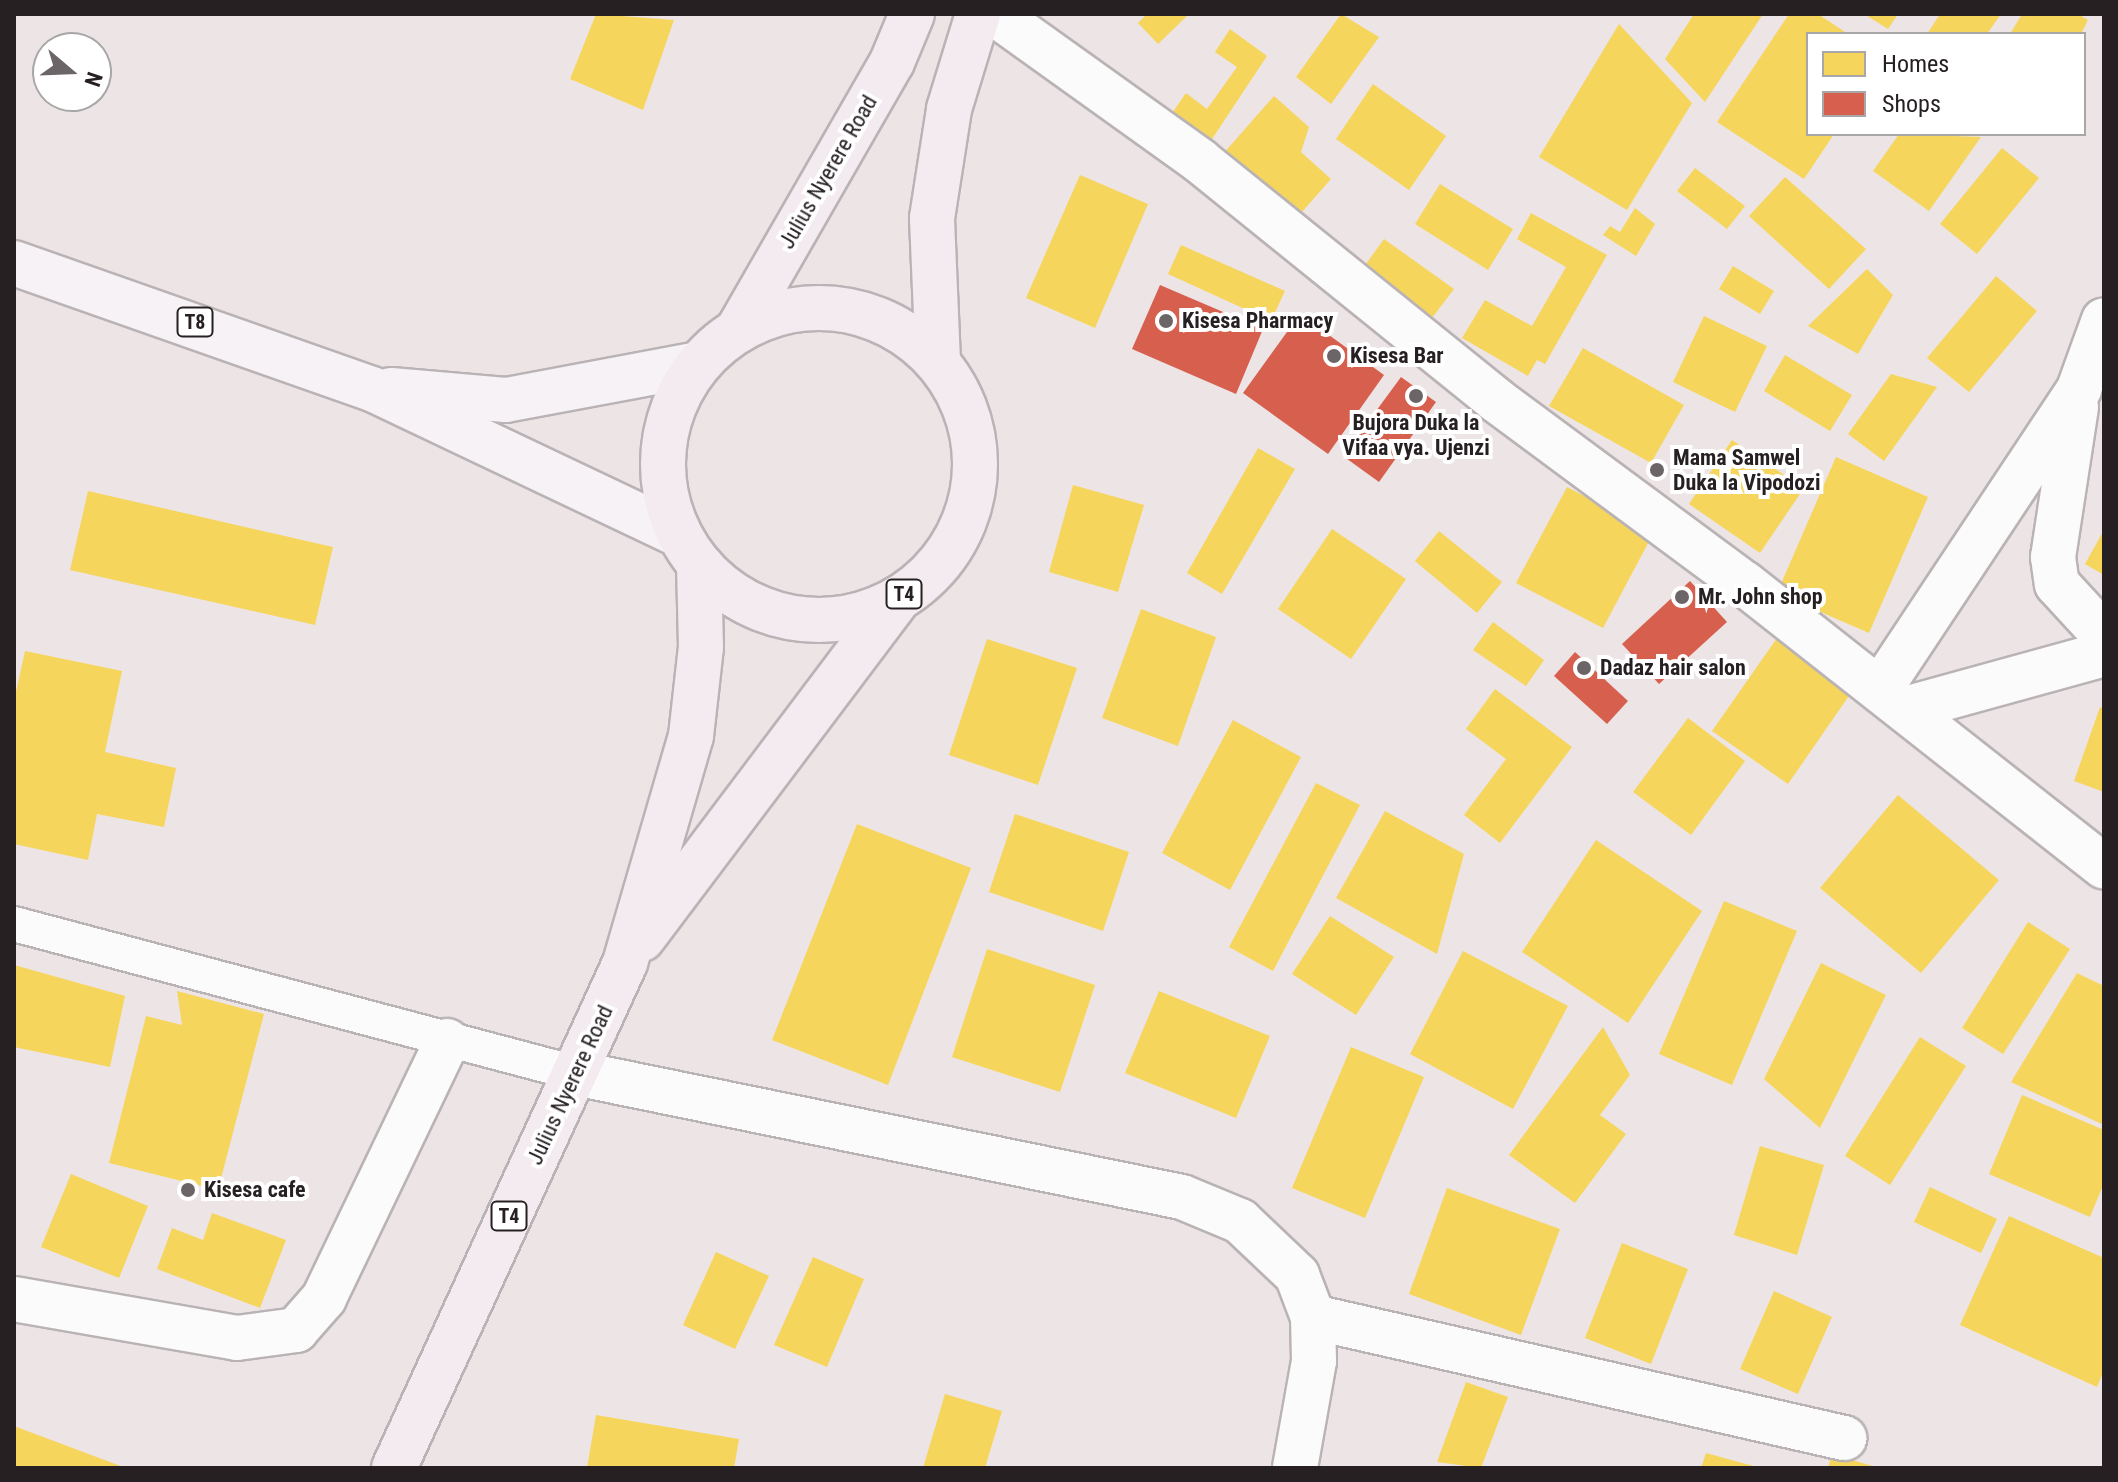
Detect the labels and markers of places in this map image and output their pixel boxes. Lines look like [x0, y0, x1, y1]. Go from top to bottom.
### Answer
place label: Kisesa Pharmacy [1182, 308, 1333, 334]
marker: Kisesa Pharmacy [1157, 312, 1175, 330]
place label: Kisesa Bar [1350, 343, 1444, 369]
marker: Kisesa Bar [1325, 347, 1343, 365]
marker: Bujora Duka la Vifaa vya. Ujenzi [1407, 387, 1425, 405]
place label: Bujora Duka la Vifaa vya. Ujenzi [1342, 409, 1490, 460]
place label: Mama Samwel Duka la Vipodozi [1673, 444, 1820, 496]
marker: Mama Samwel Duka la Vipodozi [1648, 461, 1666, 479]
place label: Mr. John shop [1698, 584, 1823, 610]
marker: Mr. John shop [1673, 588, 1691, 606]
place label: Dadaz hair salon [1600, 655, 1746, 681]
marker: Dadaz hair salon [1575, 659, 1593, 677]
place label: Kisesa cafe [204, 1177, 306, 1203]
marker: Kisesa cafe [179, 1181, 197, 1199]

